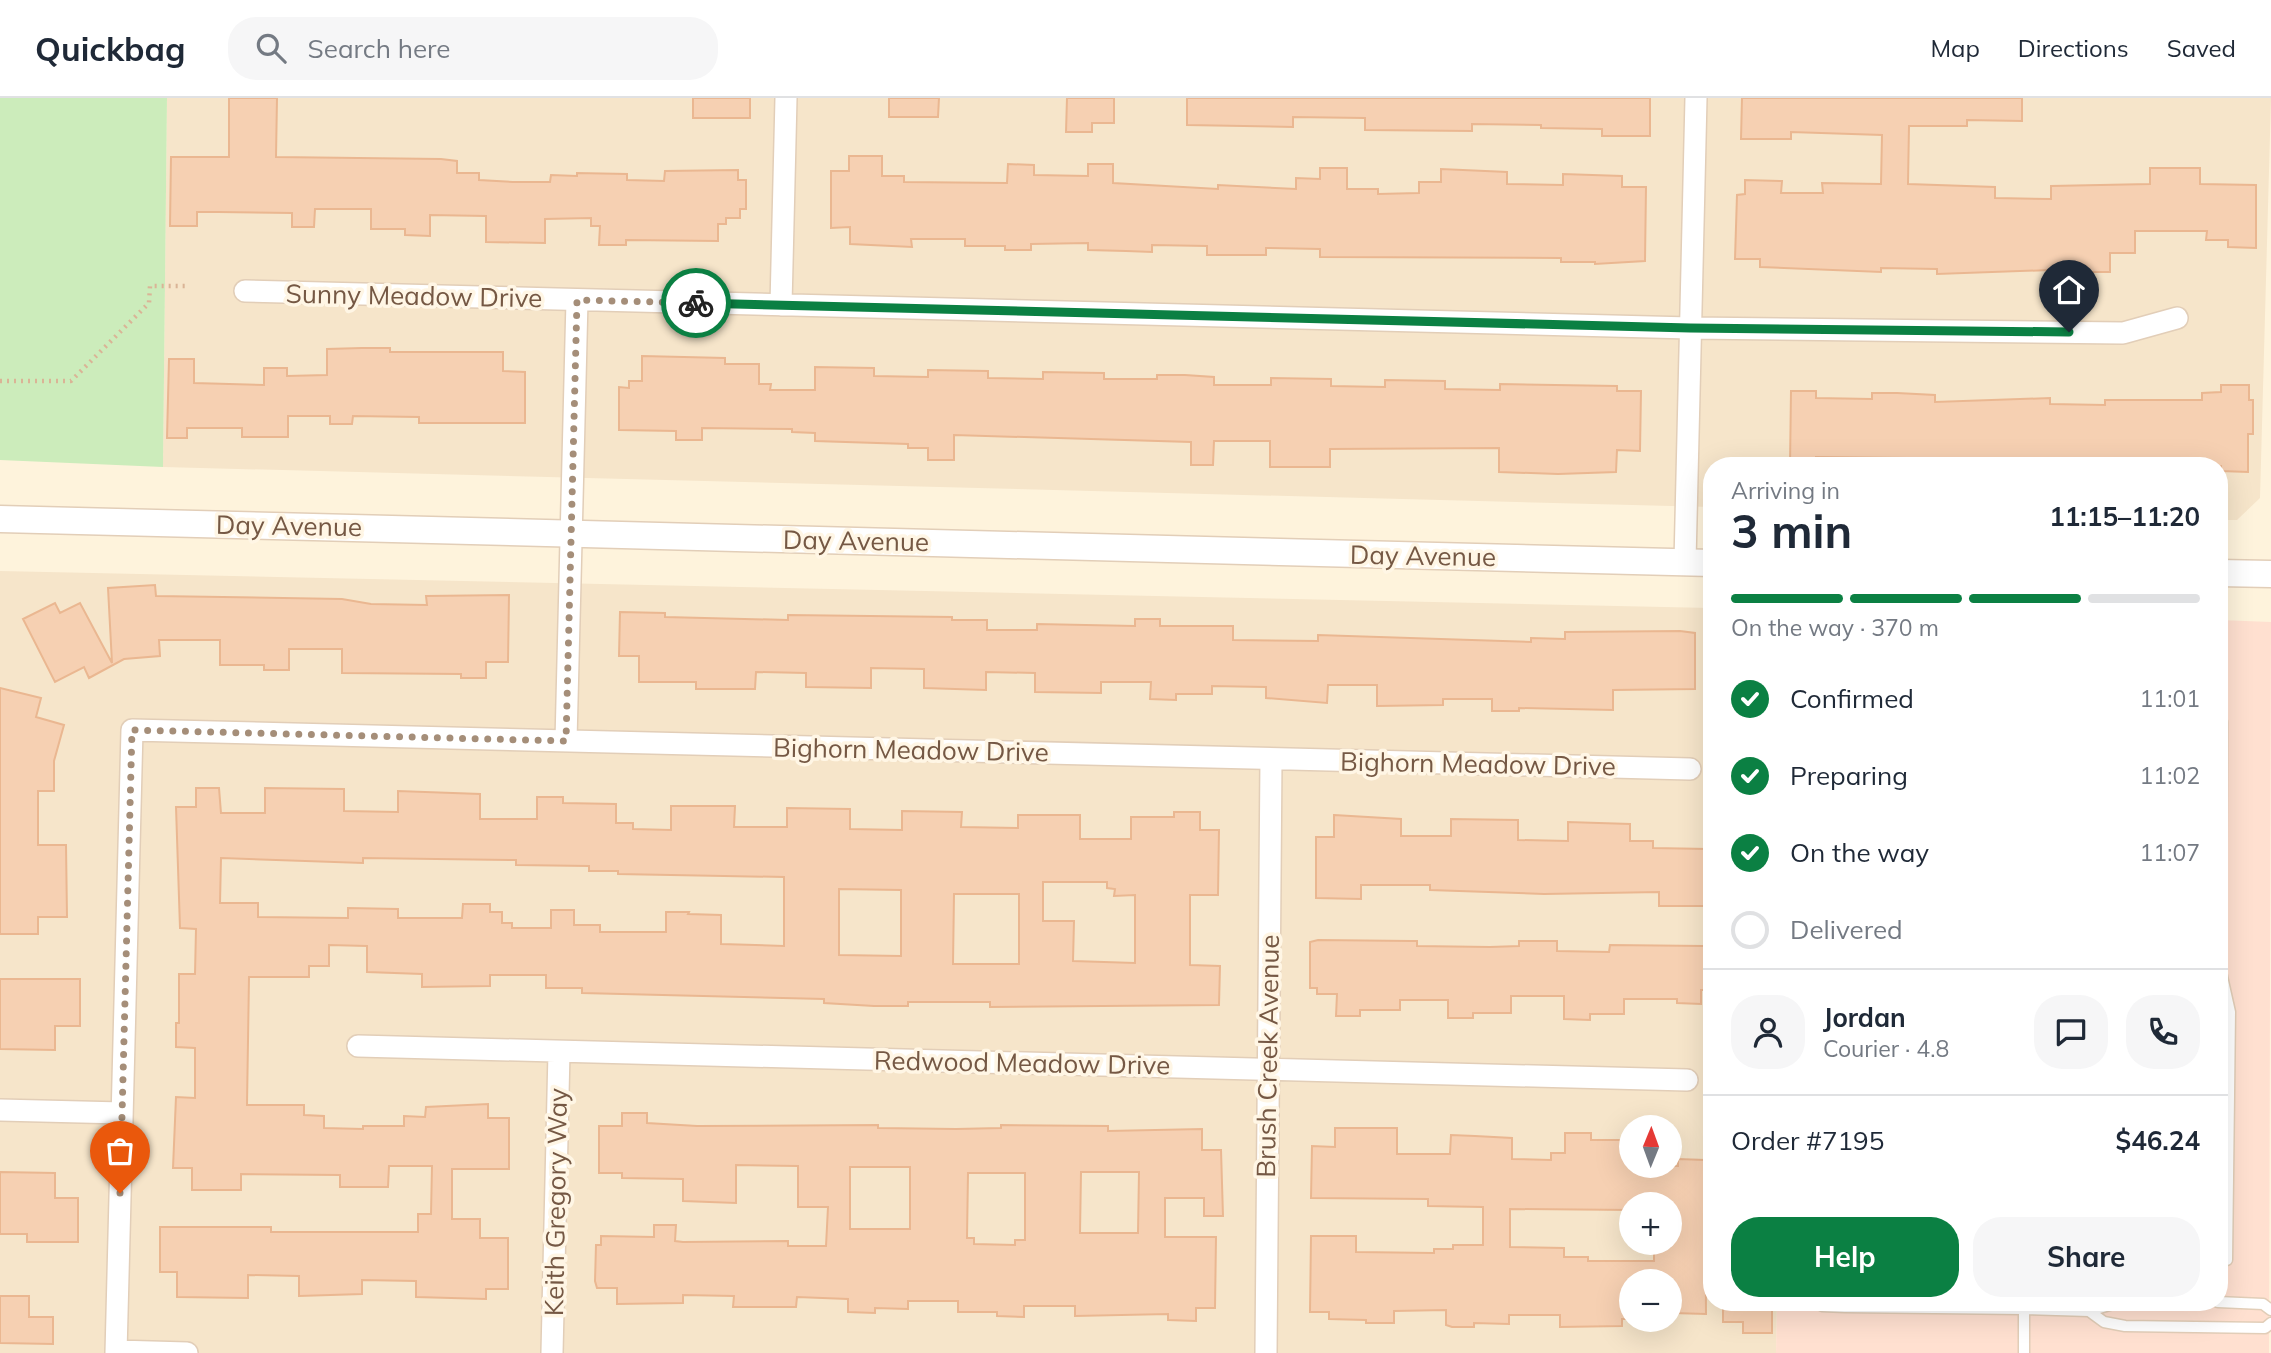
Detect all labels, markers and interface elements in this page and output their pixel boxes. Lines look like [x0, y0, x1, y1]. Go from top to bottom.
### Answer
search box [228, 17, 718, 80]
text: Quickbag [35, 28, 186, 69]
icon: search [252, 29, 290, 67]
text: Search here [308, 32, 450, 65]
text: Map [1930, 33, 1980, 63]
text: Directions [2018, 33, 2129, 63]
text: Saved [2167, 33, 2236, 63]
pin [2039, 260, 2099, 332]
courier [661, 268, 731, 338]
icon: home [2050, 271, 2088, 309]
street label: Sunny Meadow Drive [285, 277, 543, 314]
icon: bike [677, 284, 715, 322]
text: Arriving in [1731, 476, 1840, 505]
text: 11:15–11:20 [2049, 500, 2200, 533]
text: 3 min [1731, 502, 1852, 560]
street label: Day Avenue [216, 508, 362, 543]
street label: Day Avenue [783, 523, 929, 558]
street label: Day Avenue [1350, 538, 1496, 573]
text: On the way · 370 m [1731, 613, 1939, 642]
icon: check [1731, 680, 1769, 718]
text: Confirmed [1790, 682, 1914, 715]
text: 11:01 [2140, 684, 2200, 713]
street label: Bighorn Meadow Drive [773, 731, 1049, 768]
street label: Bighorn Meadow Drive [1340, 745, 1616, 782]
icon: check [1731, 757, 1769, 795]
text: Preparing [1790, 759, 1908, 792]
text: 11:02 [2140, 761, 2200, 790]
icon: check [1731, 834, 1769, 872]
text: On the way [1790, 836, 1929, 869]
text: 11:07 [2140, 838, 2200, 867]
text: Delivered [1790, 913, 1903, 946]
street label: Brush Creek Avenue [1249, 934, 1286, 1178]
button: person [1731, 995, 1805, 1069]
button: chat [2034, 995, 2108, 1069]
button: phone [2126, 995, 2200, 1069]
text: Jordan [1823, 1001, 1906, 1034]
text: Courier · 4.8 [1823, 1034, 1949, 1063]
street label: Redwood Meadow Drive [874, 1043, 1170, 1082]
street label: Keith Gregory Way [537, 1087, 574, 1316]
north arrow [1619, 1115, 1682, 1178]
map controls [1619, 1115, 1682, 1332]
pin [90, 1121, 150, 1193]
text: Order #7195 [1731, 1124, 1884, 1157]
text: $46.24 [2116, 1124, 2200, 1157]
icon: bag [101, 1132, 139, 1170]
button: + [1619, 1192, 1682, 1255]
button: Help [1731, 1217, 1959, 1297]
button: Share [1973, 1217, 2200, 1297]
button: − [1619, 1269, 1682, 1332]

